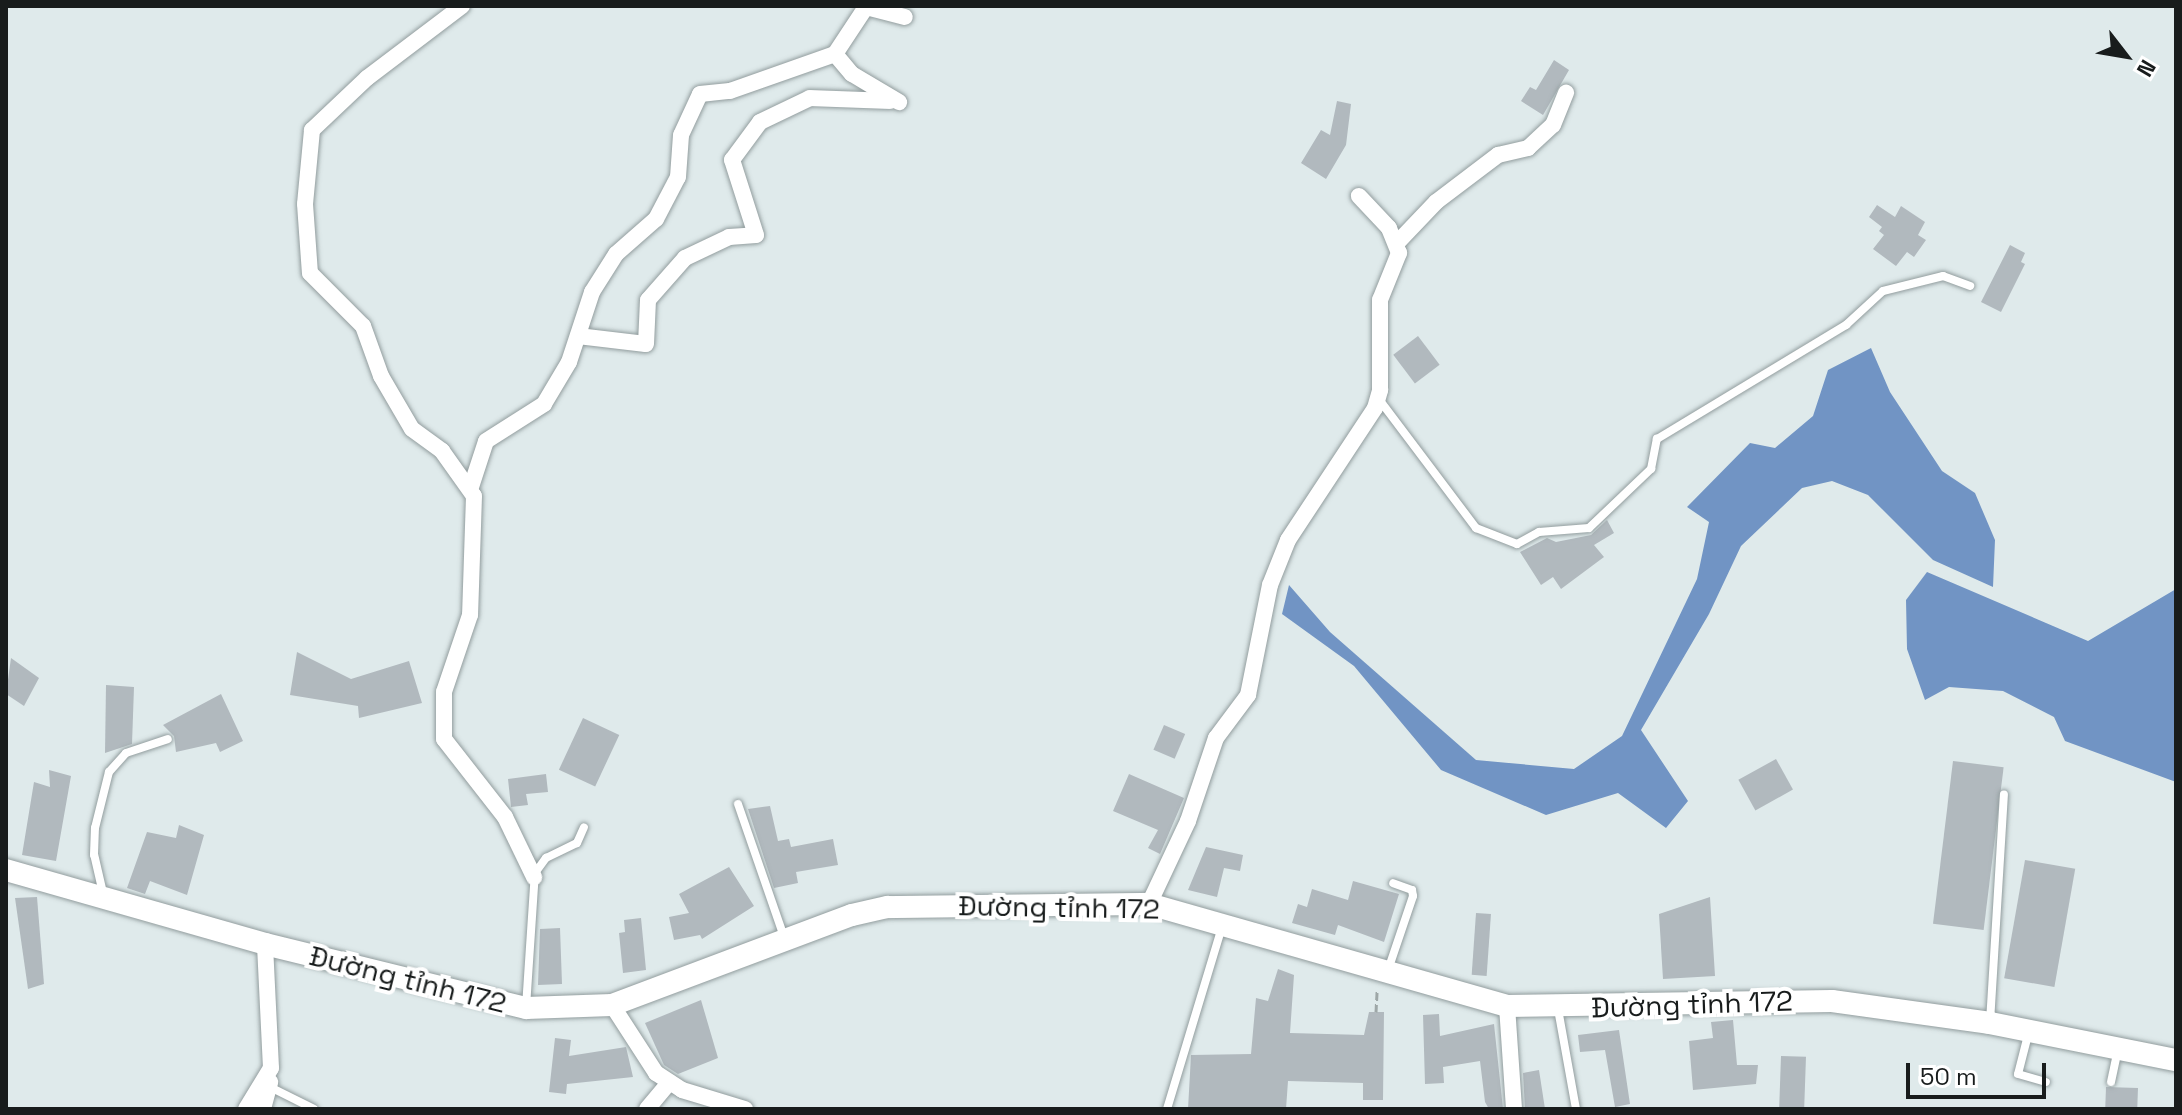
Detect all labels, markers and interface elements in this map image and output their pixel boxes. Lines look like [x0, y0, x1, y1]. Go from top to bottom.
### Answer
north arrow [2086, 16, 2166, 96]
text: N [2131, 55, 2162, 82]
street label: Đường tỉnh 172 [958, 888, 1160, 926]
street label: Đường tỉnh 172 [306, 938, 510, 1020]
street label: Đường tỉnh 172 [1591, 984, 1793, 1024]
scale bar [1910, 1047, 2050, 1097]
text: 50 m [1920, 1061, 1977, 1092]

